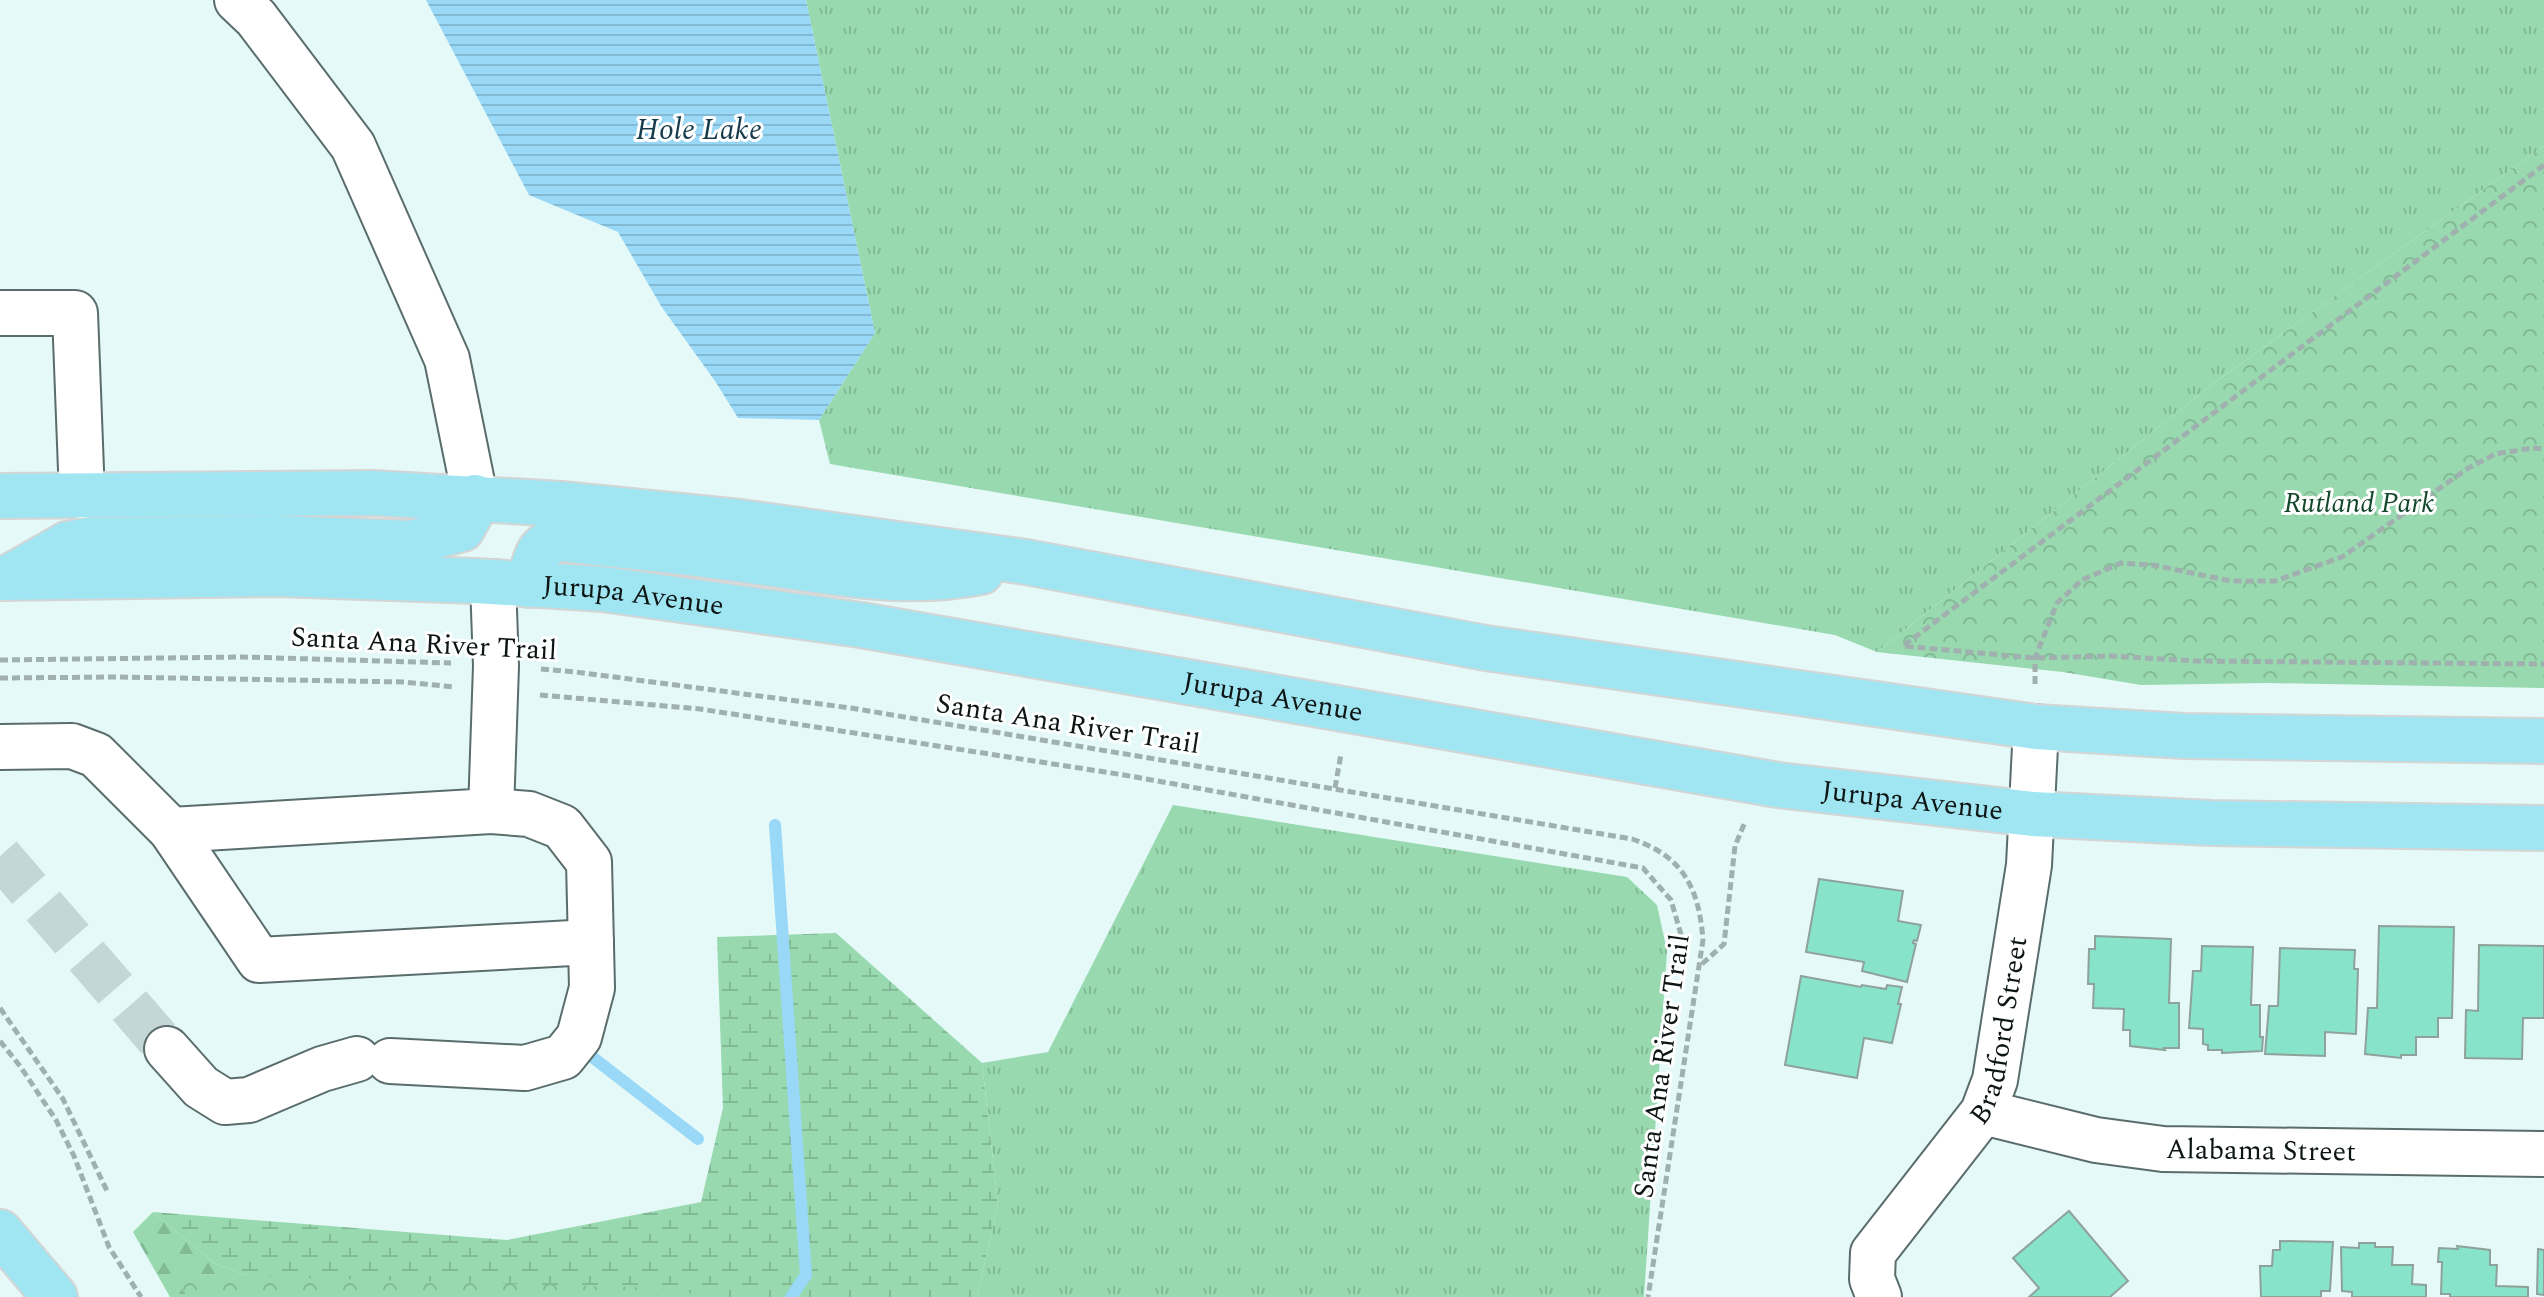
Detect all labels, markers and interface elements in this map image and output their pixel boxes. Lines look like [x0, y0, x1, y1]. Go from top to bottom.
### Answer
water label: Hole Lake [636, 107, 762, 153]
park label: Rutland Park [2284, 482, 2434, 525]
street label: Jurupa Avenue [541, 564, 727, 627]
street label: Santa Ana River Trail [290, 616, 558, 672]
street label: Jurupa Avenue [1179, 660, 1366, 734]
street label: Santa Ana River Trail [933, 682, 1203, 766]
street label: Jurupa Avenue [1819, 769, 2005, 832]
street label: Santa Ana River Trail [1622, 931, 1702, 1201]
street label: Bradford Street [1959, 933, 2039, 1135]
street label: Alabama Street [2166, 1128, 2356, 1173]

